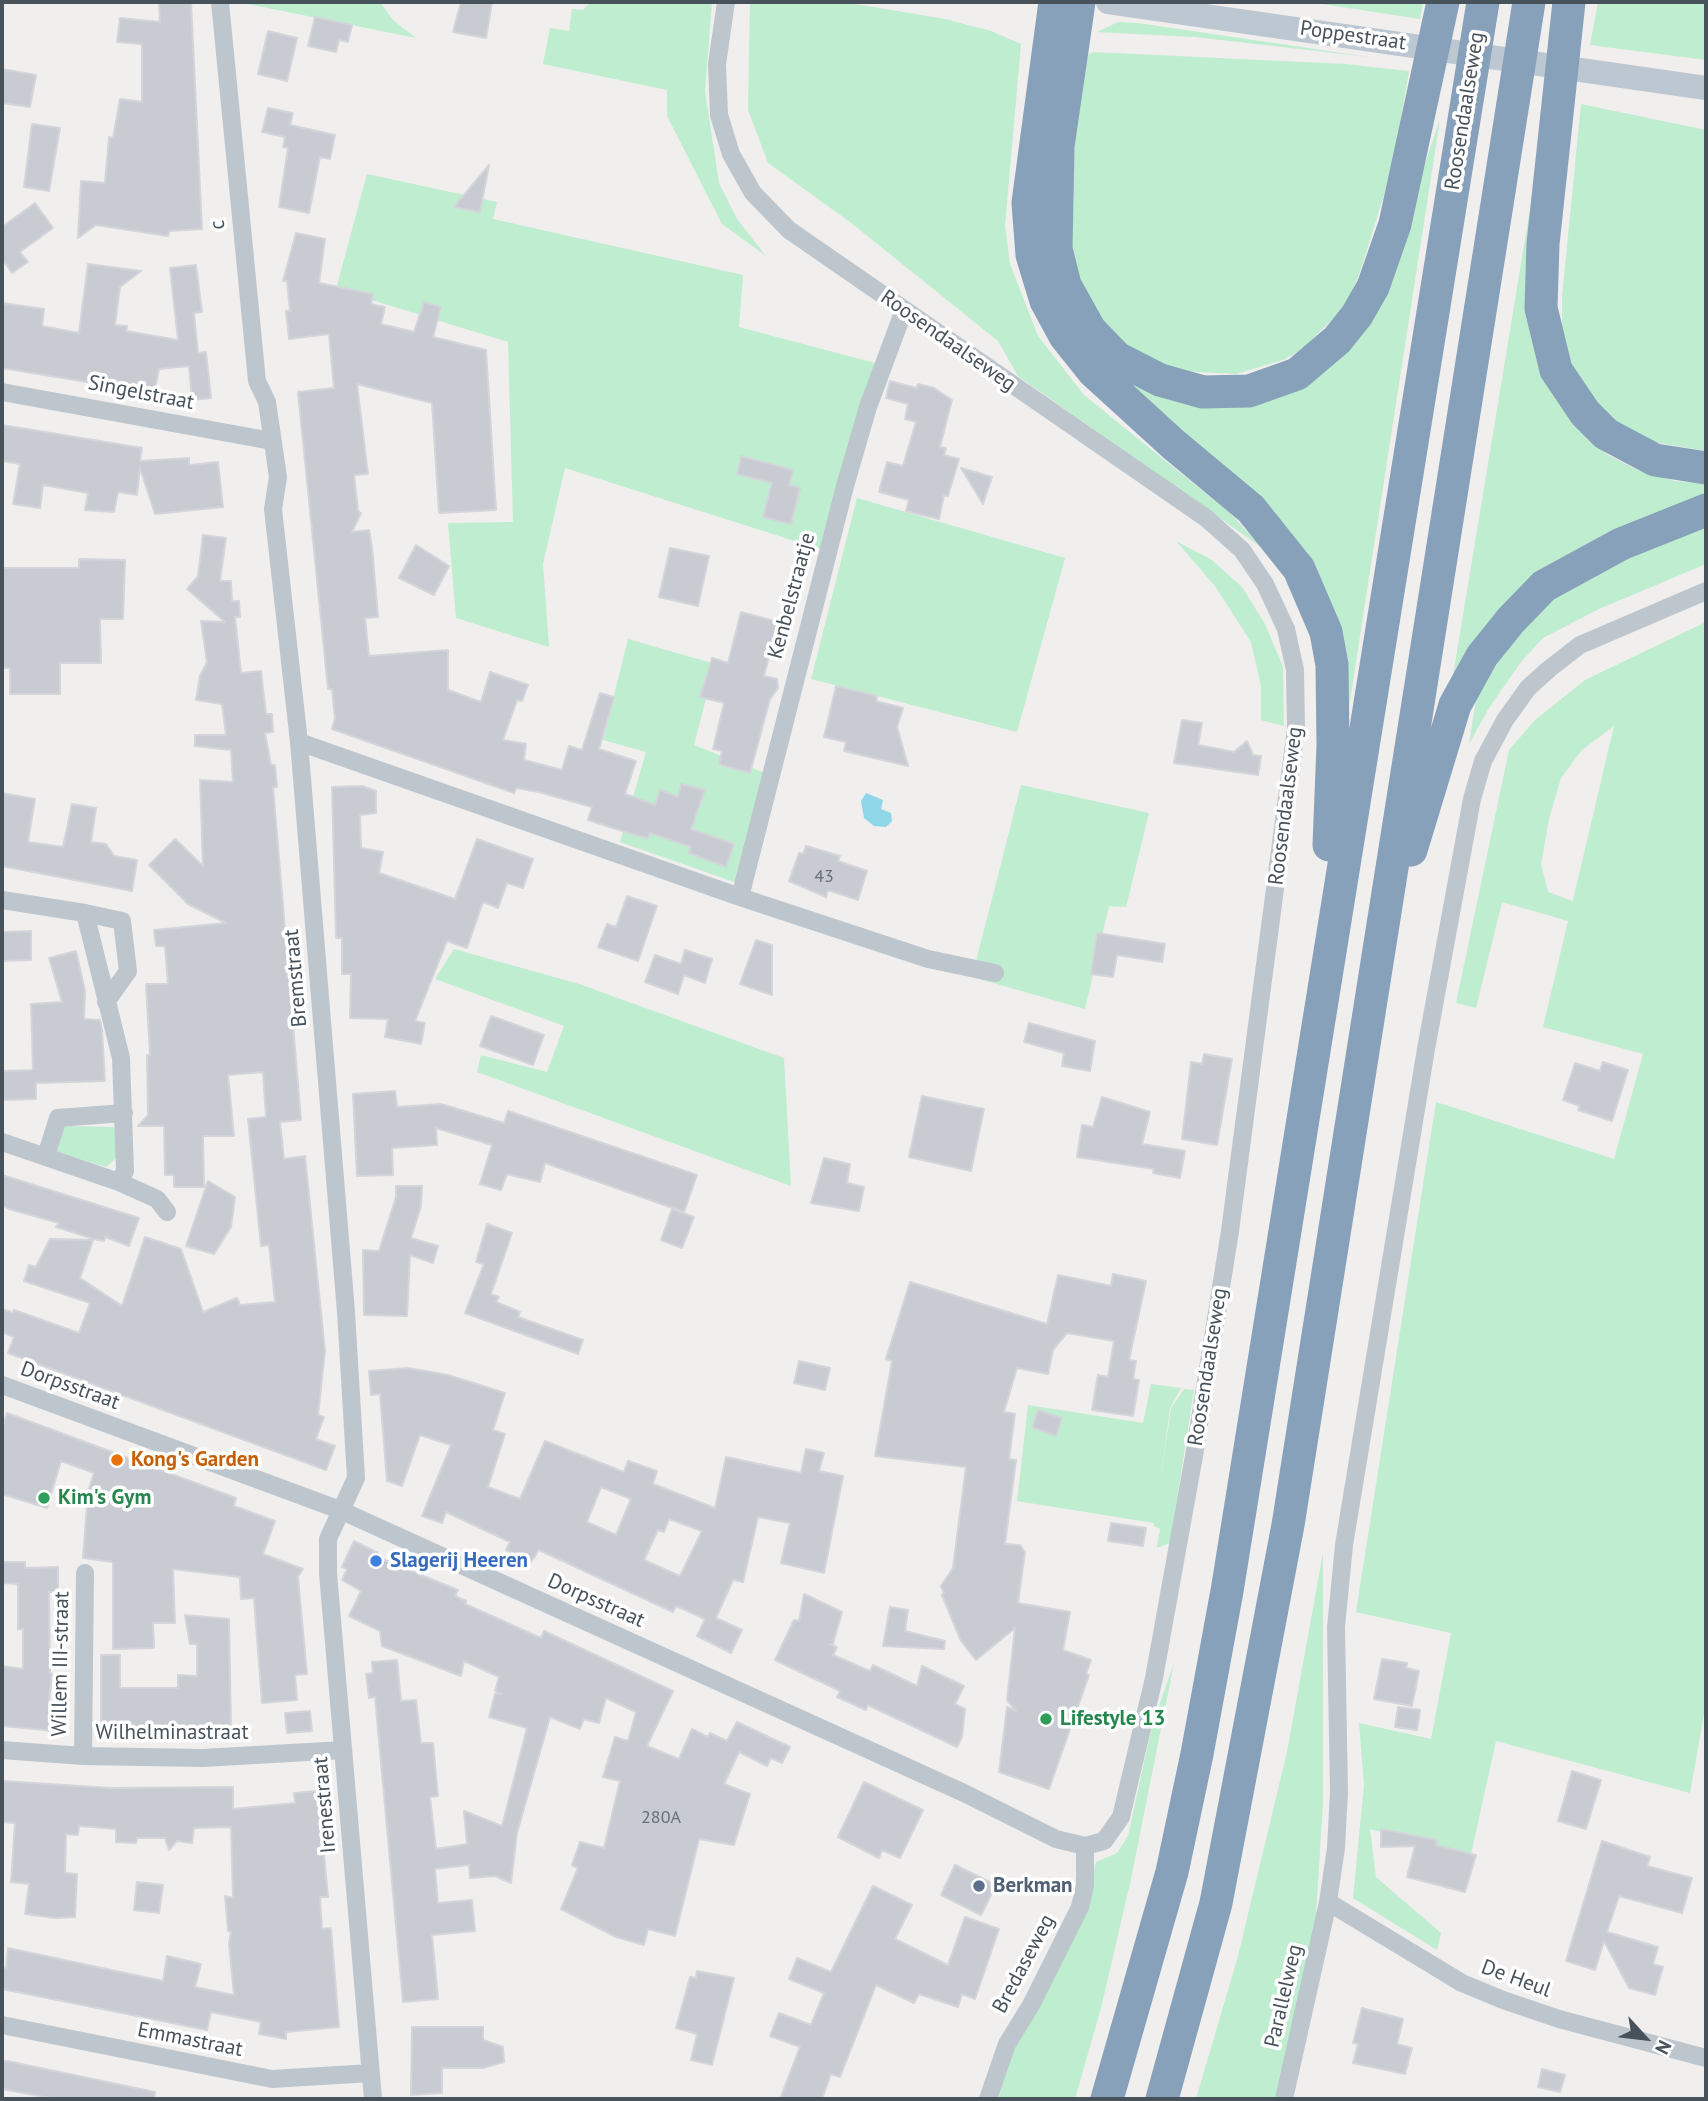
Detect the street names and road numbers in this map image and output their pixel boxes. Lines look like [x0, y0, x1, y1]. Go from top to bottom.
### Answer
street label: Poppestraat [1298, 16, 1408, 56]
street label: Roosendaalseweg [1440, 30, 1490, 192]
street label: c [205, 219, 231, 231]
street label: Roosendaalseweg [875, 285, 1021, 397]
street label: Singelstraat [86, 370, 196, 416]
street label: Kenbelstraatje [763, 530, 821, 662]
street label: Roosendaalseweg [1264, 725, 1308, 887]
street label: Bremstraat [279, 928, 313, 1028]
street label: Roosendaalseweg [1183, 1286, 1233, 1448]
street label: Dorpsstraat [17, 1356, 123, 1416]
street label: Dorpsstraat [544, 1568, 648, 1634]
street label: Willem III-straat [47, 1591, 75, 1737]
street label: Wilhelminastraat [95, 1720, 249, 1746]
street label: Irenestraat [308, 1756, 342, 1854]
street label: Bredaseweg [988, 1910, 1060, 2018]
street label: Parallelweg [1260, 1942, 1308, 2050]
street label: De Heul [1478, 1955, 1554, 2003]
street label: Emmastraat [135, 2017, 245, 2063]

